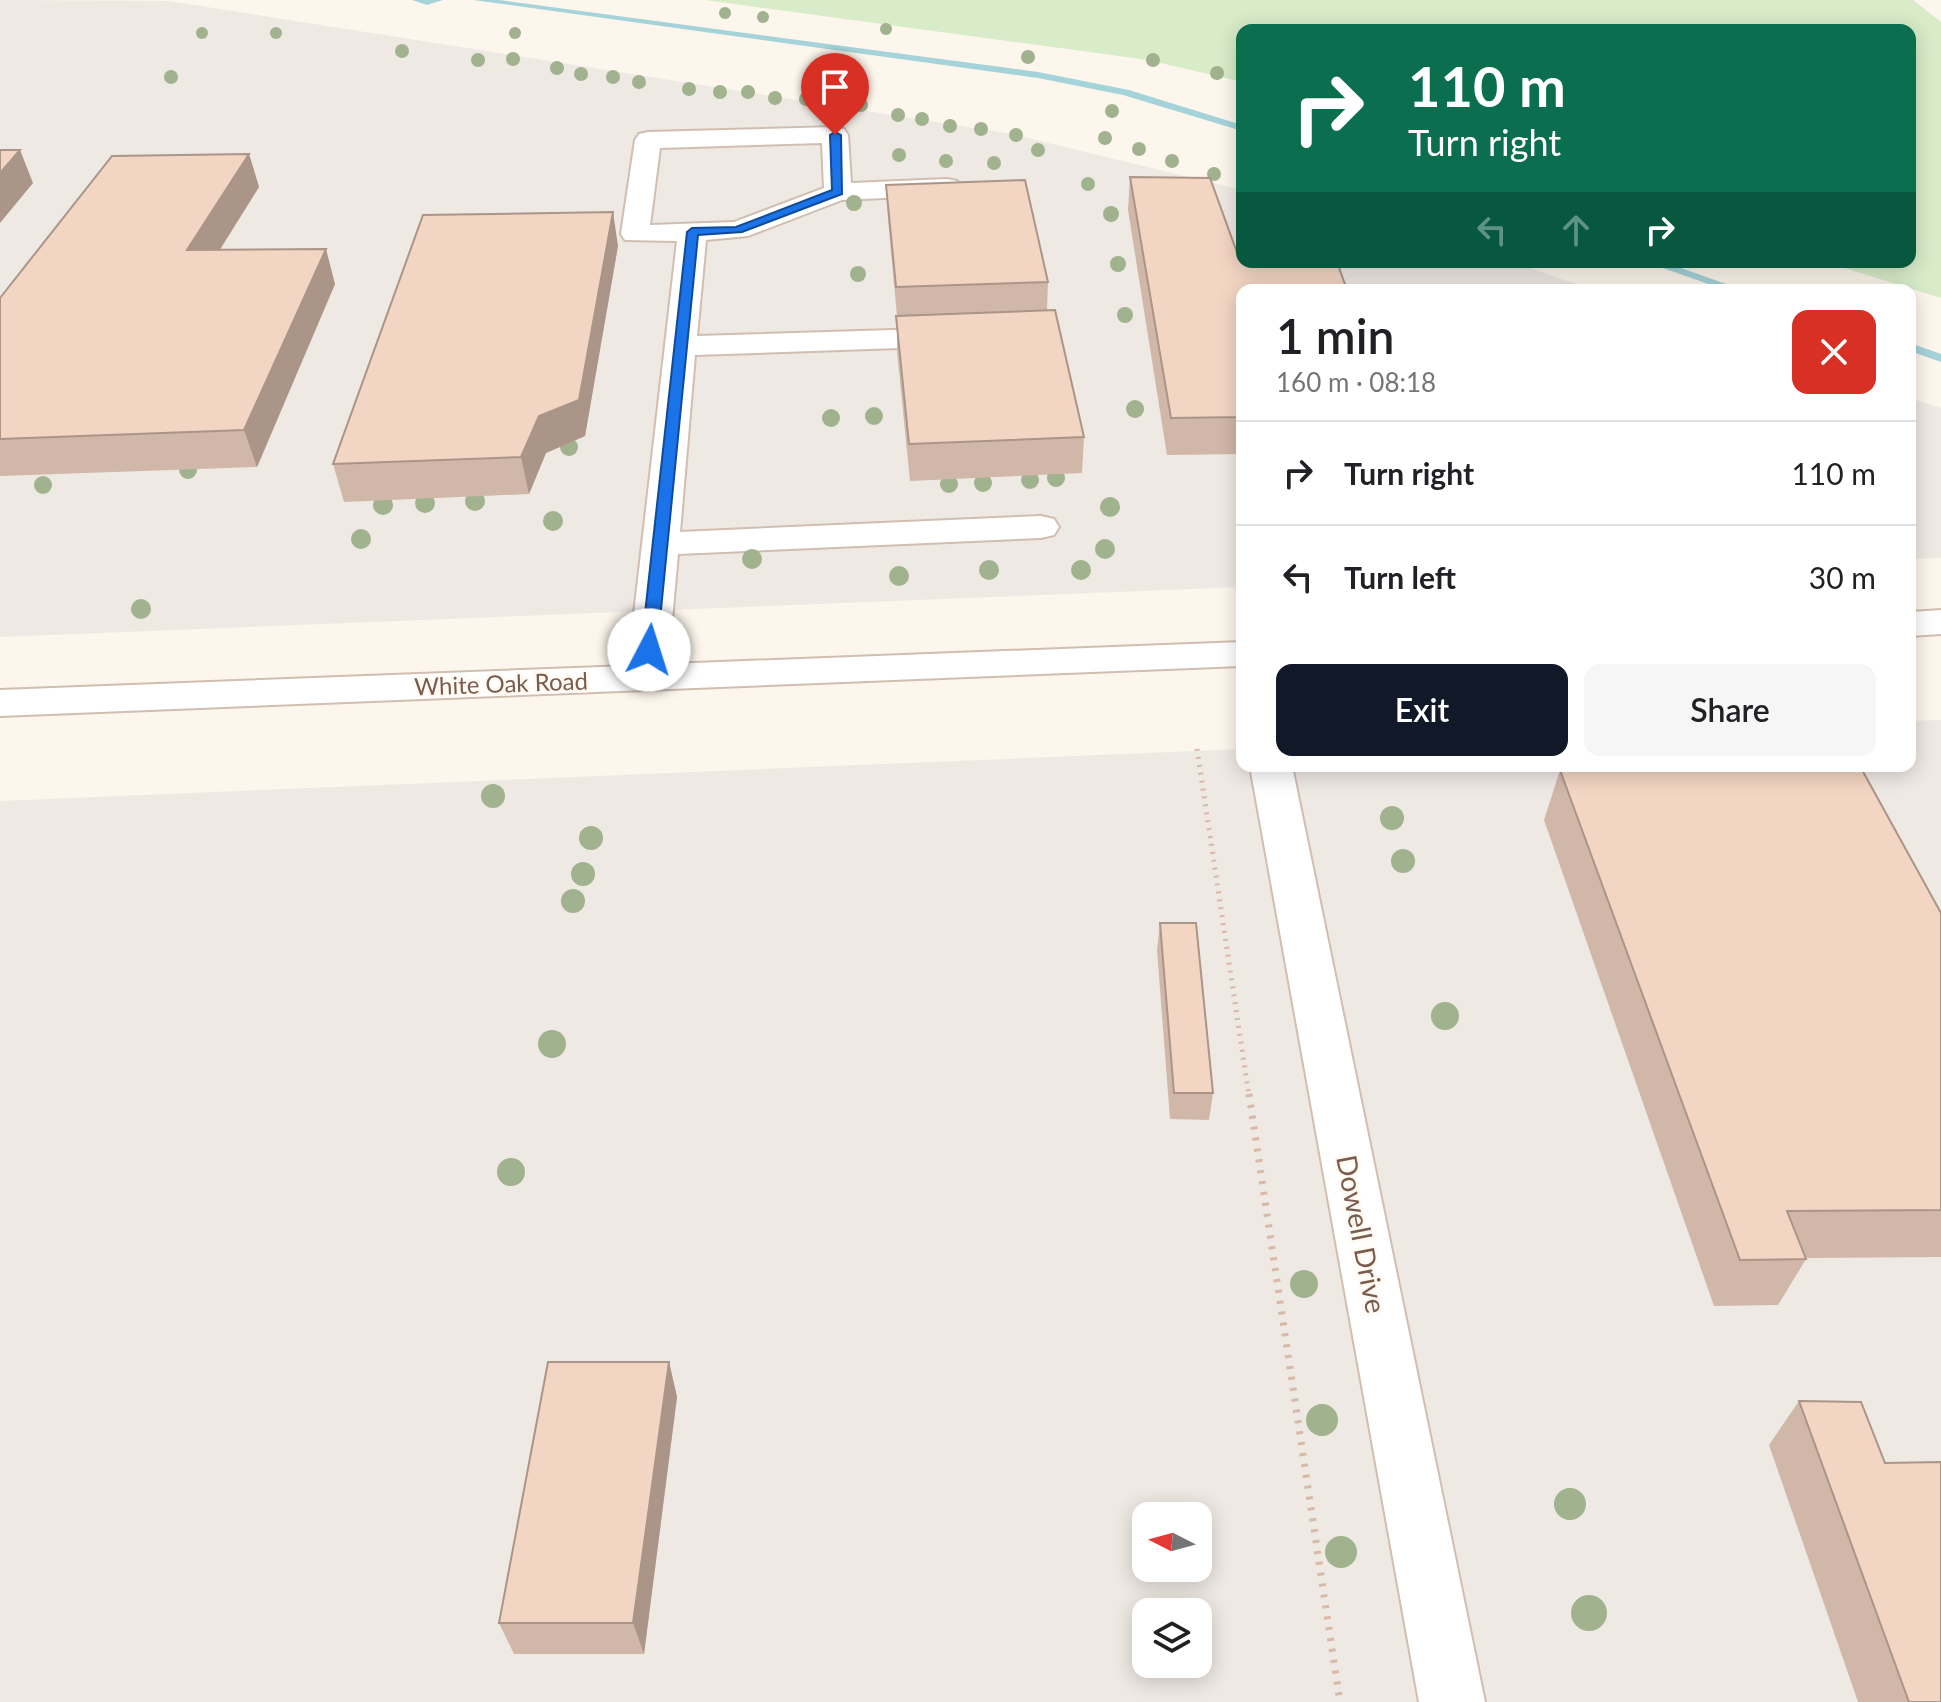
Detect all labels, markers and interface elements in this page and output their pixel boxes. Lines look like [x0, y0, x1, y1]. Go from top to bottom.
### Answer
text: 110 m [1408, 52, 1566, 119]
pin [801, 53, 869, 135]
icon: right [1276, 56, 1380, 160]
icon: arrive [813, 65, 857, 109]
text: Turn right [1408, 120, 1561, 164]
icon: left [1470, 208, 1514, 252]
icon: ahead [1554, 208, 1598, 252]
icon: right [1638, 208, 1682, 252]
text: 1 min [1276, 307, 1394, 364]
button: close [1792, 310, 1876, 394]
text: 160 m · 08:18 [1276, 366, 1436, 398]
icon: right [1276, 451, 1320, 495]
text: Turn right [1344, 455, 1474, 491]
text: 110 m [1791, 455, 1876, 491]
icon: left [1276, 555, 1320, 599]
text: Turn left [1344, 559, 1456, 595]
text: 30 m [1809, 559, 1876, 595]
position arrow [607, 608, 691, 692]
button: Exit [1276, 664, 1568, 756]
button: Share [1584, 664, 1876, 756]
street label: White Oak Road [414, 665, 588, 701]
street label: Dowell Drive [1330, 1152, 1394, 1316]
north arrow [1132, 1502, 1212, 1582]
map controls [1132, 1502, 1212, 1678]
button: layers [1132, 1598, 1212, 1678]

